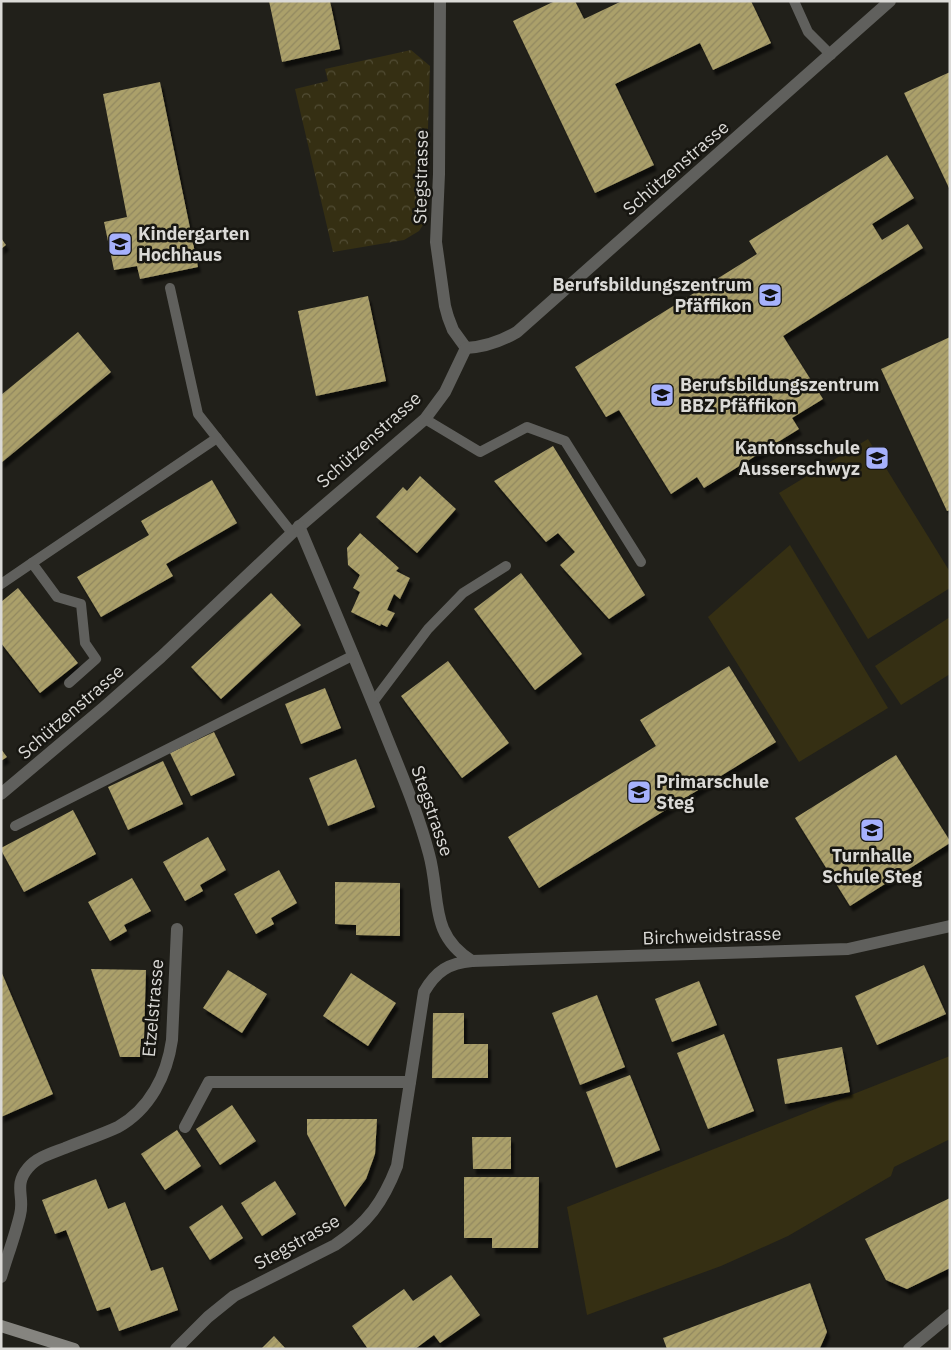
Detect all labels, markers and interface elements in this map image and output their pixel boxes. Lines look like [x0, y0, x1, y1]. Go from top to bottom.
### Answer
street label: Schützenstrasse [618, 115, 733, 220]
street label: Stegstrasse [408, 129, 433, 224]
place label: Kindergarten Hochhaus [138, 222, 250, 266]
school or university icon: Kindergarten Hochhaus [107, 231, 133, 257]
place label: Berufsbildungszentrum Pfäffikon [553, 273, 752, 317]
school or university icon: Berufsbildungszentrum Pfäffikon [757, 282, 783, 308]
place label: Berufsbildungszentrum BBZ Pfäffikon [680, 373, 879, 417]
school or university icon: Berufsbildungszentrum BBZ Pfäffikon [649, 382, 675, 408]
street label: Schützenstrasse [312, 387, 426, 493]
place label: Kantonsschule Ausserschwyz [735, 436, 860, 480]
school or university icon: Kantonsschule Ausserschwyz [864, 445, 890, 471]
street label: Schützenstrasse [13, 659, 128, 764]
street label: Stegstrasse [406, 762, 459, 859]
place label: Primarschule Steg [656, 770, 769, 814]
school or university icon: Primarschule Steg [626, 779, 652, 805]
school or university icon: Turnhalle Schule Steg [859, 817, 885, 843]
place label: Turnhalle Schule Steg [822, 844, 922, 888]
street label: Birchweidstrasse [642, 922, 782, 949]
street label: Etzelstrasse [137, 958, 168, 1058]
street label: Stegstrasse [250, 1209, 344, 1275]

